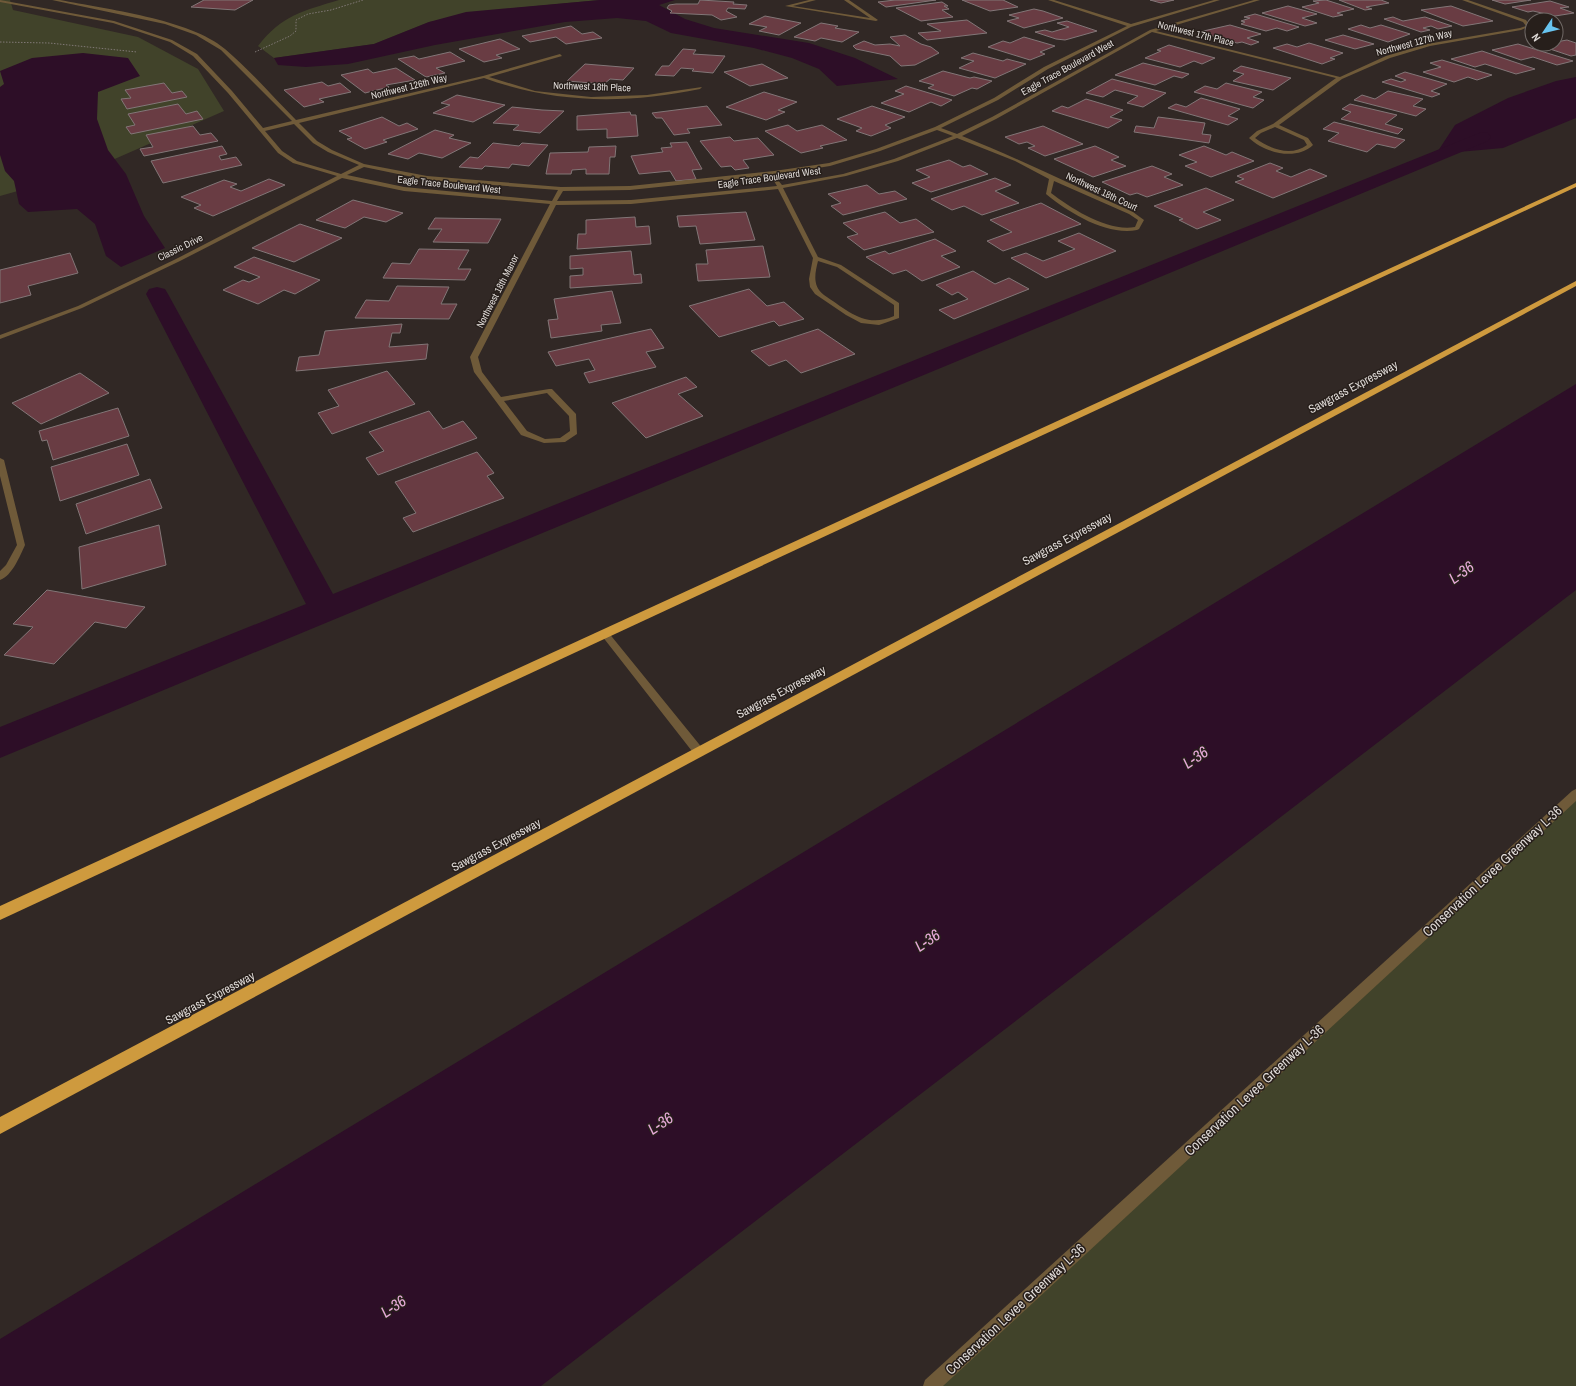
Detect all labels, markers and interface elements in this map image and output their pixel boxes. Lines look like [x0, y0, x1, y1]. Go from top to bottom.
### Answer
north arrow [1524, 12, 1564, 52]
street label: Northwest 17th Place [1156, 18, 1236, 49]
street label: Northwest 127th Way [1375, 26, 1454, 59]
text: N [1528, 31, 1543, 44]
street label: Eagle Trace Boulevard West [1019, 36, 1116, 98]
street label: Northwest 126th Way [370, 71, 449, 102]
street label: Northwest 18th Place [553, 79, 632, 94]
street label: Eagle Trace Boulevard West [717, 164, 822, 191]
street label: Northwest 18th Court [1064, 169, 1140, 214]
street label: Eagle Trace Boulevard West [397, 173, 502, 196]
street label: Classic Drive [155, 231, 205, 264]
street label: Northwest 18th Manor [473, 252, 522, 330]
street label: Sawgrass Expressway [1306, 357, 1401, 417]
street label: Sawgrass Expressway [1020, 509, 1115, 569]
water label: L-36 [1444, 555, 1478, 589]
street label: Sawgrass Expressway [734, 662, 829, 722]
water label: L-36 [1178, 741, 1212, 773]
street label: Conservation Levee Greenway L-36 [1418, 802, 1566, 940]
street label: Sawgrass Expressway [449, 815, 544, 875]
water label: L-36 [910, 924, 944, 956]
street label: Sawgrass Expressway [163, 968, 258, 1028]
street label: Conservation Levee Greenway L-36 [1180, 1021, 1328, 1159]
water label: L-36 [643, 1107, 677, 1139]
street label: Conservation Levee Greenway L-36 [941, 1240, 1089, 1378]
water label: L-36 [376, 1290, 410, 1322]

